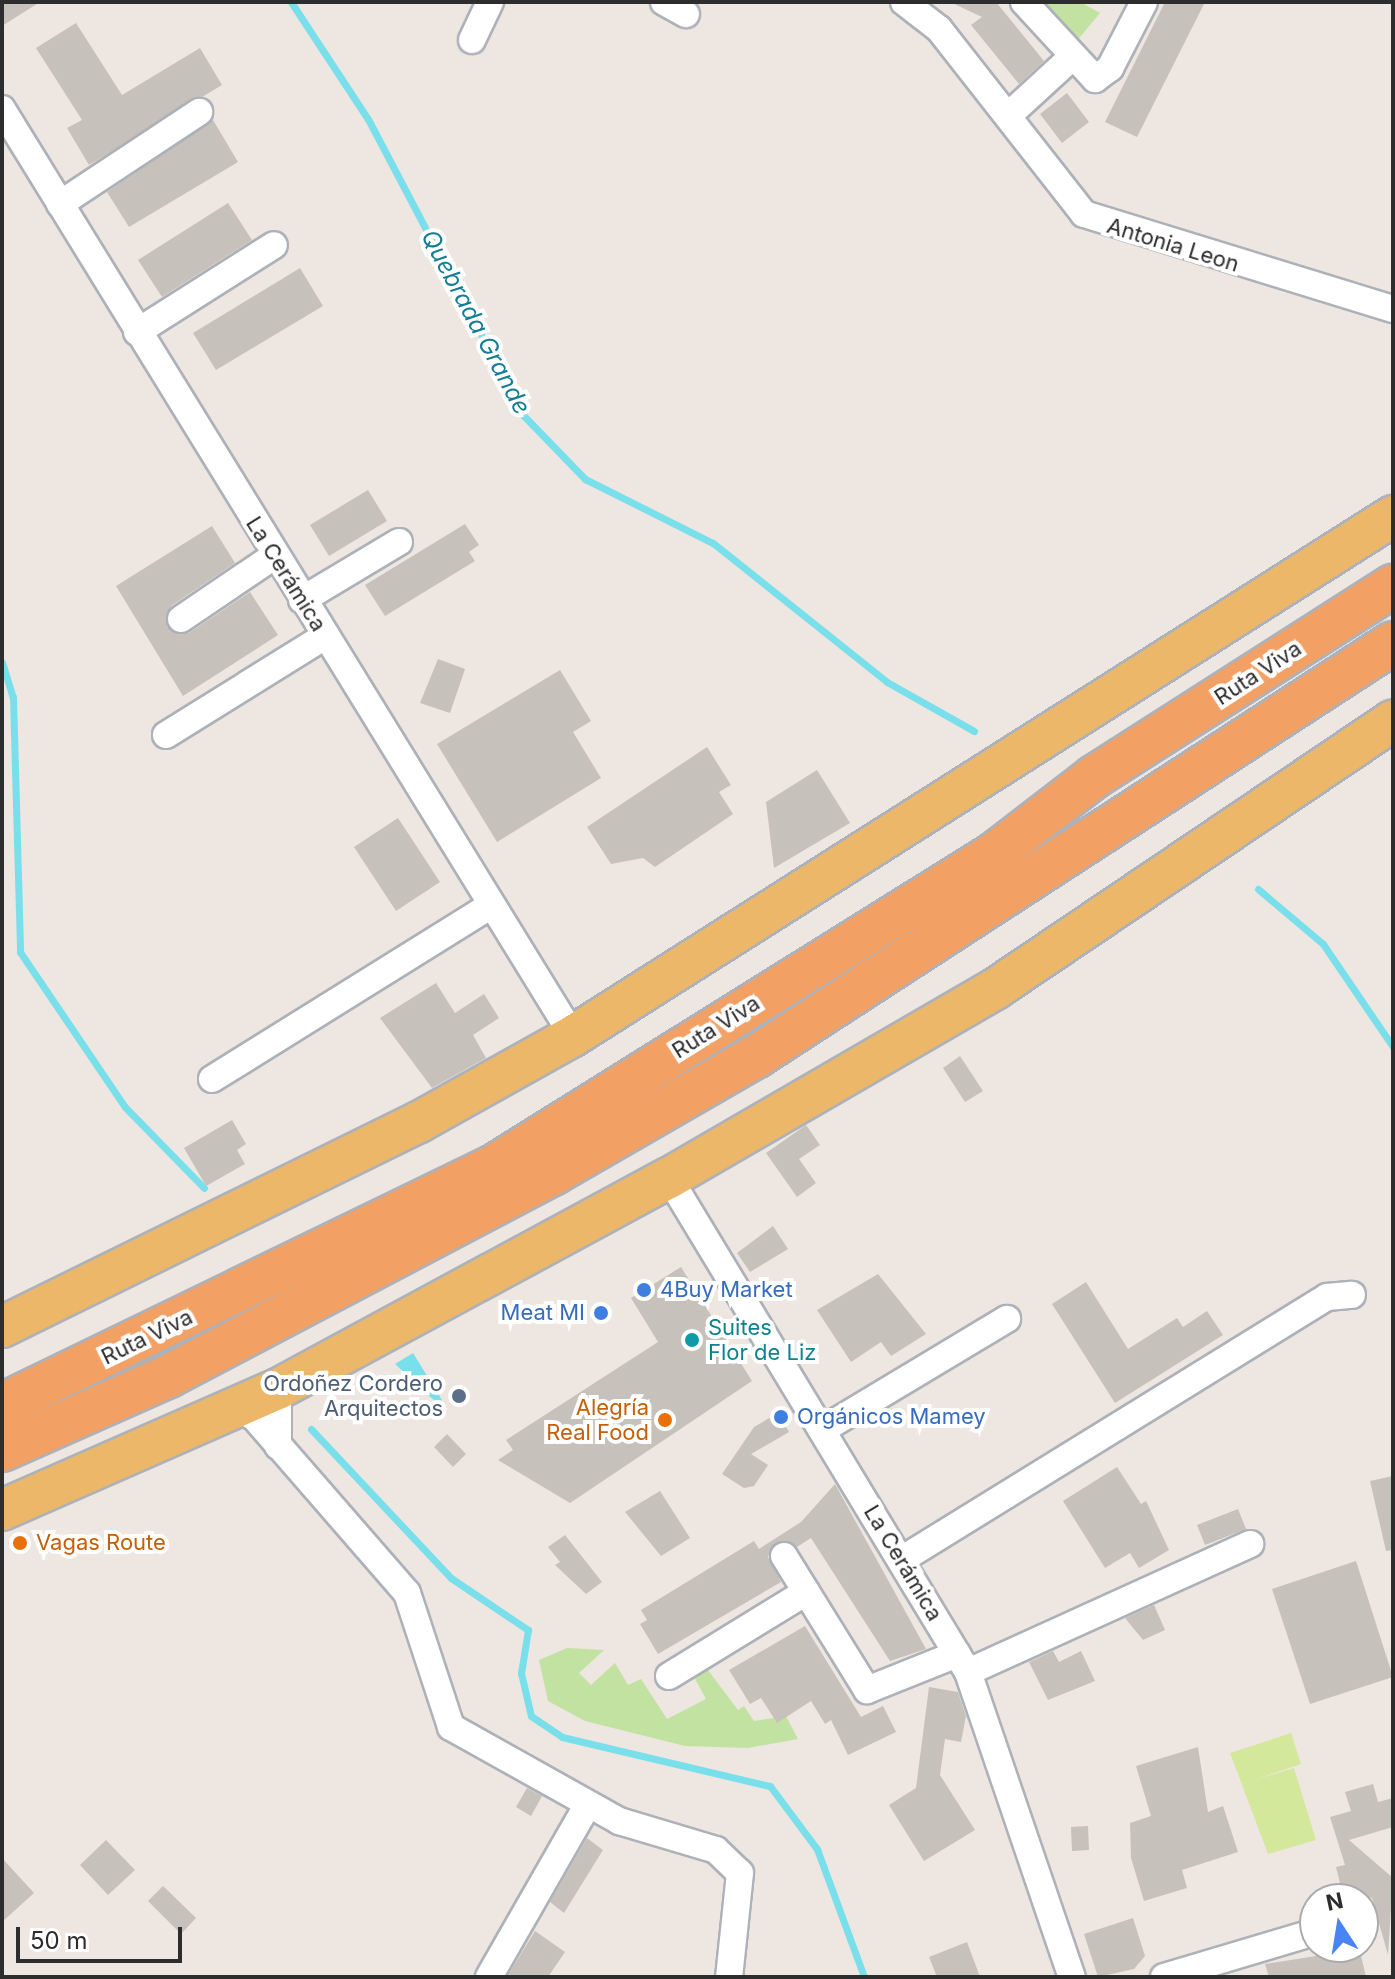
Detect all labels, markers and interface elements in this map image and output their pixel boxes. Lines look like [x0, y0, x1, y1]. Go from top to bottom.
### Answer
street label: Antonia Leon [1104, 212, 1242, 278]
water label: Quebrada Grande [415, 225, 537, 419]
street label: La Cerámica [240, 512, 332, 636]
street label: Ruta Viva [1210, 635, 1306, 711]
street label: Ruta Viva [667, 990, 765, 1064]
place label: 4Buy Market [660, 1277, 793, 1303]
marker: 4Buy Market [635, 1281, 653, 1299]
place label: Meat MI [501, 1300, 585, 1326]
street label: Ruta Viva [97, 1304, 197, 1370]
marker: Meat MI [592, 1304, 610, 1322]
place label: Suites Flor de Liz [708, 1314, 816, 1366]
marker: Suites Flor de Liz [683, 1331, 701, 1349]
place label: Ordoñez Cordero Arquitectos [263, 1370, 443, 1422]
marker: Ordoñez Cordero Arquitectos [450, 1387, 468, 1405]
place label: Alegría Real Food [546, 1394, 649, 1446]
place label: Orgánicos Mamey [797, 1404, 986, 1430]
marker: Orgánicos Mamey [772, 1408, 790, 1426]
marker: Alegría Real Food [656, 1411, 674, 1429]
street label: La Cerámica [858, 1500, 948, 1626]
place label: Vagas Route [36, 1530, 166, 1556]
marker: Vagas Route [11, 1534, 29, 1552]
north arrow [1299, 1883, 1379, 1963]
text: N [1324, 1887, 1345, 1916]
scale bar [20, 1911, 186, 1961]
text: 50 m [30, 1926, 88, 1955]

